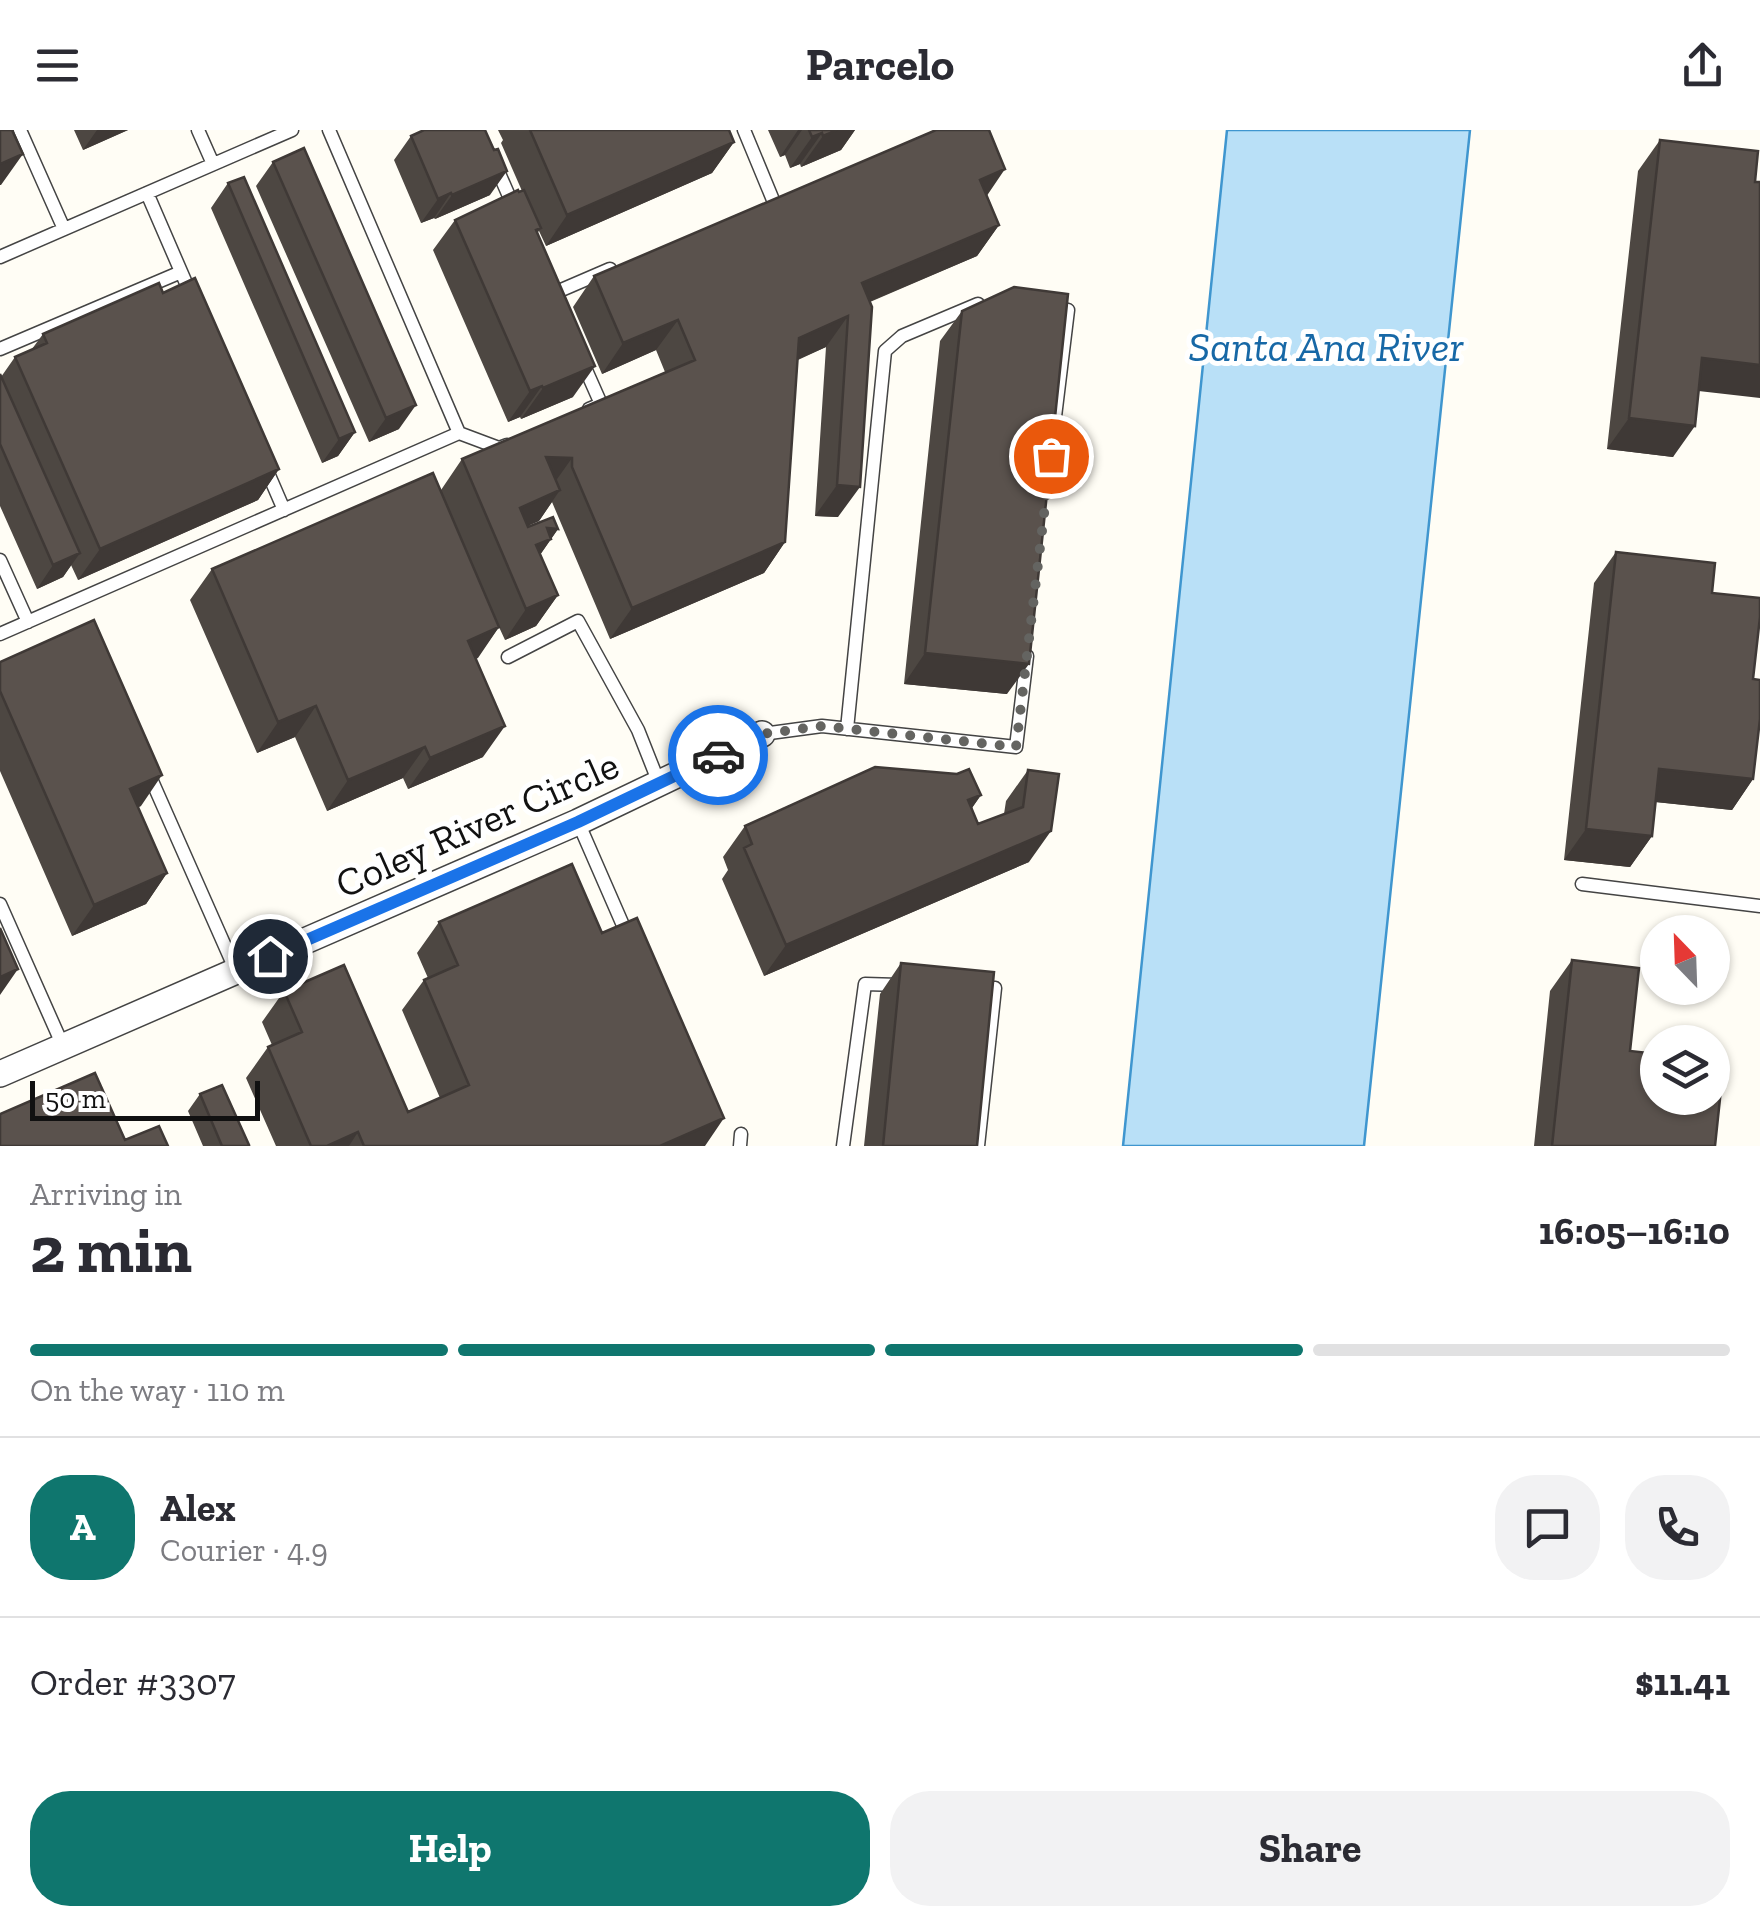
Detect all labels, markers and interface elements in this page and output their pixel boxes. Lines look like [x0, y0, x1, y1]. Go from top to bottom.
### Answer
icon: menu [30, 38, 85, 93]
text: Parcelo [806, 38, 954, 92]
icon: share [1675, 38, 1730, 93]
water label: Santa Ana River [1188, 321, 1464, 372]
pin [1009, 414, 1094, 499]
icon: bag [1024, 429, 1079, 484]
courier [668, 705, 768, 805]
icon: car [691, 728, 746, 783]
street label: Coley River Circle [328, 740, 626, 908]
pin [228, 914, 313, 999]
north arrow [1640, 915, 1730, 1005]
map controls [1640, 915, 1730, 1115]
icon: home [243, 929, 298, 984]
button: layers [1640, 1025, 1730, 1115]
scale bar [30, 1076, 260, 1120]
text: 50 m [45, 1082, 106, 1115]
text: Arriving in [30, 1175, 182, 1213]
text: 16:05–16:10 [1539, 1208, 1730, 1254]
text: 2 min [30, 1211, 192, 1289]
text: On the way · 110 m [30, 1371, 285, 1409]
button: chat [1495, 1475, 1600, 1580]
button: phone [1625, 1475, 1730, 1580]
text: Alex [160, 1485, 236, 1531]
text: A [69, 1504, 96, 1550]
text: Courier · 4.9 [160, 1531, 328, 1569]
text: Order #3307 [30, 1659, 236, 1705]
text: $11.41 [1635, 1659, 1730, 1705]
button: Help [30, 1791, 870, 1906]
button: Share [890, 1791, 1730, 1906]

